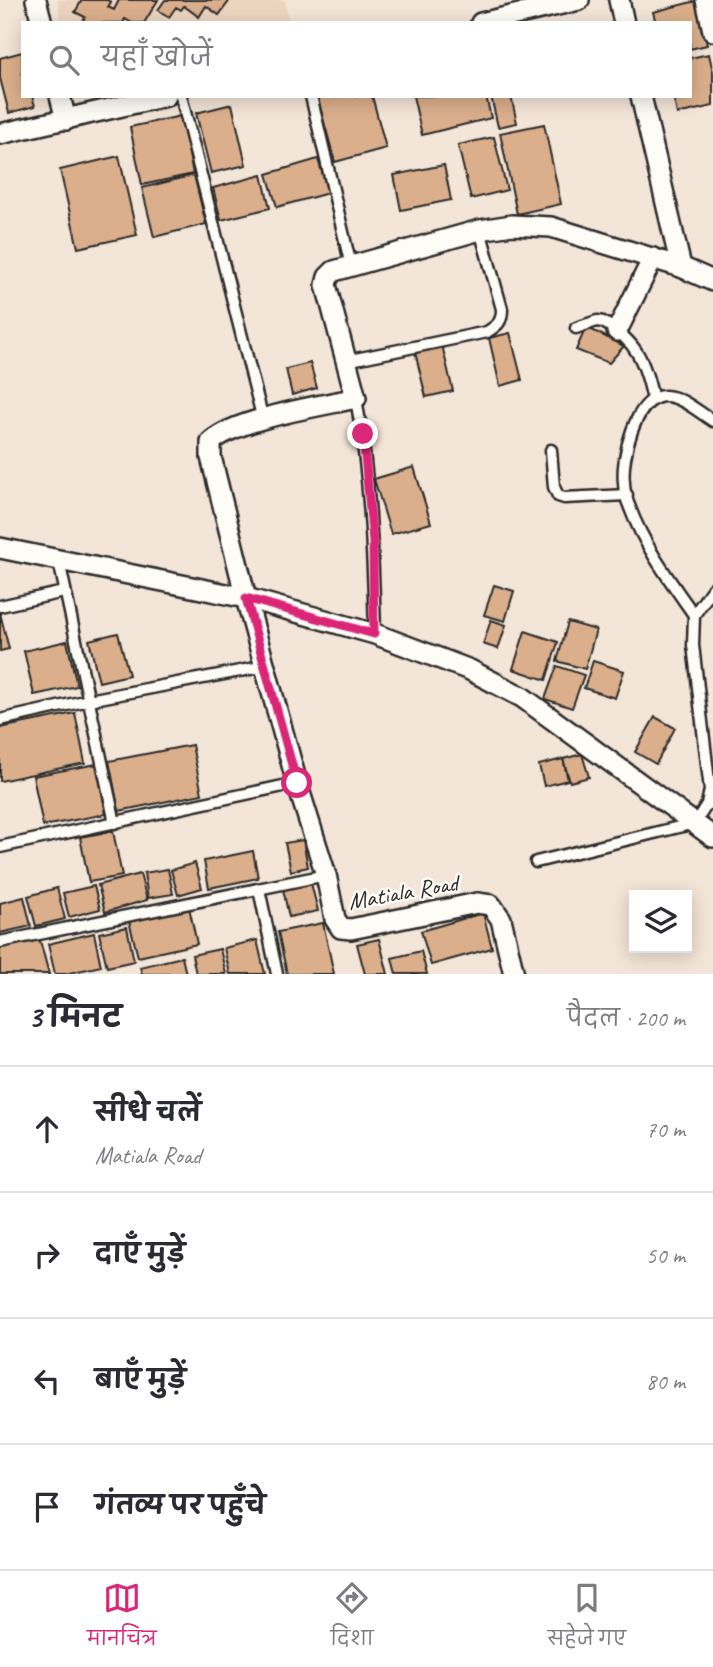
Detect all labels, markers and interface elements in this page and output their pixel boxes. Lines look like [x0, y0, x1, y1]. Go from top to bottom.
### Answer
search box [21, 21, 692, 98]
icon: search [45, 41, 83, 79]
text: यहाँ खोजें [101, 41, 212, 74]
route end [347, 418, 378, 449]
route start [281, 767, 312, 798]
street label: Matiala Road [346, 867, 464, 916]
map controls [629, 890, 692, 953]
button: layers [629, 890, 692, 953]
text: 3 मिनट [28, 998, 122, 1036]
text: पैदल · 200 m [567, 1004, 685, 1033]
text: सीधे चलें [95, 1096, 201, 1129]
icon: ahead [28, 1110, 66, 1148]
text: 70 m [646, 1115, 685, 1144]
text: Matiala Road [95, 1141, 201, 1170]
icon: right [28, 1236, 66, 1274]
text: दाएँ मुड़ें [95, 1237, 185, 1270]
text: 50 m [646, 1241, 685, 1270]
icon: left [28, 1362, 66, 1400]
text: बाएँ मुड़ें [95, 1363, 186, 1396]
text: 80 m [646, 1367, 685, 1396]
icon: arrive [28, 1488, 66, 1526]
text: गंतव्य पर पहुँचे [95, 1489, 266, 1522]
tab: मानचित्र [87, 1579, 157, 1659]
tab: दिशा [330, 1579, 374, 1659]
tab: सहेजे गए [547, 1579, 626, 1659]

